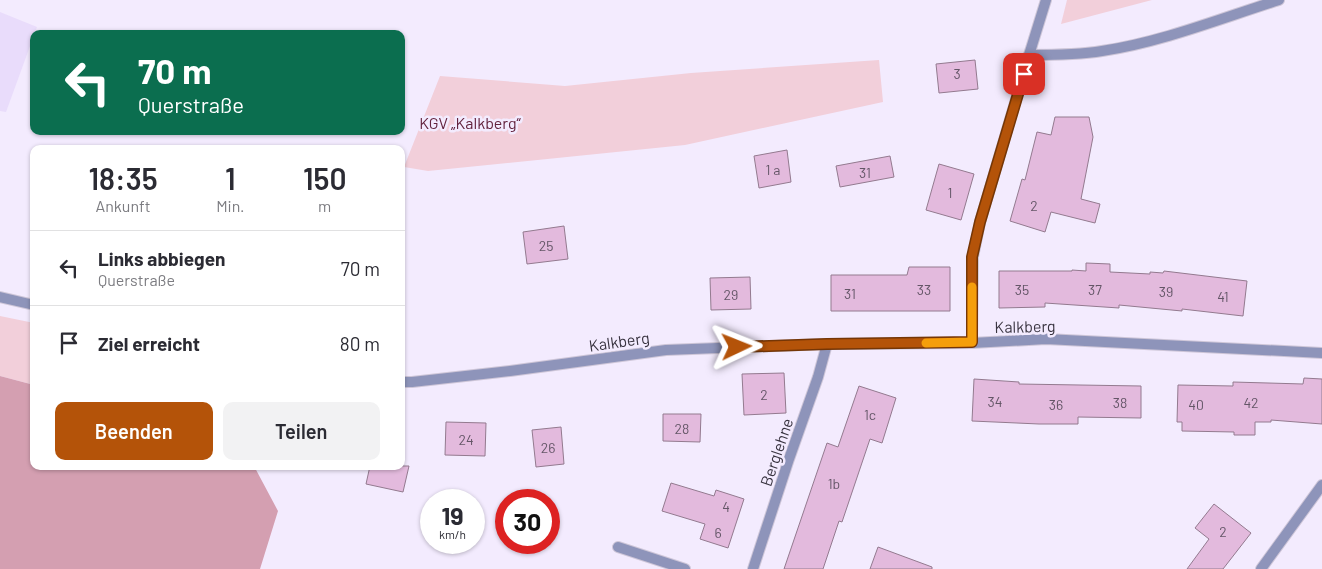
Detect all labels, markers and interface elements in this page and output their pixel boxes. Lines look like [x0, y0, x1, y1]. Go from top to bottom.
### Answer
text: 70 m [138, 49, 212, 91]
icon: left [55, 50, 120, 115]
pin [1003, 53, 1045, 95]
icon: arrive [1010, 60, 1038, 88]
house number: 3 [953, 65, 961, 82]
text: Querstraße [138, 91, 244, 117]
park label: KGV „Kalkberg“ [419, 113, 522, 132]
text: 18:35 [89, 160, 158, 196]
text: 1 [225, 160, 236, 196]
text: 150 [303, 160, 346, 196]
house number: 1 a [766, 161, 780, 178]
house number: 31 [859, 164, 871, 181]
house number: 1 [948, 184, 952, 201]
text: Ankunft [96, 196, 151, 215]
text: Min. [216, 196, 244, 215]
text: m [318, 196, 331, 215]
house number: 2 [1030, 197, 1038, 214]
house number: 25 [539, 237, 553, 254]
text: Links abbiegen [98, 247, 225, 270]
icon: left [55, 254, 83, 282]
text: 70 m [341, 257, 380, 280]
text: Querstraße [98, 270, 175, 289]
house number: 33 [917, 281, 931, 298]
house number: 35 [1015, 281, 1029, 298]
house number: 37 [1088, 281, 1102, 298]
house number: 39 [1159, 283, 1173, 300]
house number: 31 [844, 285, 856, 302]
house number: 29 [724, 286, 738, 303]
house number: 41 [1217, 288, 1229, 305]
street label: Kalkberg [994, 316, 1056, 336]
position arrow [710, 320, 762, 372]
street label: Kalkberg [587, 327, 651, 355]
icon: arrive [55, 329, 83, 357]
text: Ziel erreicht [98, 332, 200, 355]
text: 80 m [340, 332, 380, 355]
house number: 2 [760, 386, 768, 403]
house number: 34 [988, 393, 1002, 410]
house number: 38 [1113, 394, 1127, 411]
house number: 42 [1243, 394, 1259, 411]
house number: 36 [1049, 396, 1063, 413]
house number: 40 [1188, 396, 1204, 413]
button: Beenden [55, 402, 213, 460]
button: Teilen [223, 402, 380, 460]
house number: 1c [864, 406, 876, 423]
street label: Berglehne [756, 416, 796, 488]
house number: 28 [675, 420, 689, 437]
house number: 24 [458, 431, 474, 448]
house number: 26 [541, 439, 555, 456]
house number: 1b [828, 475, 840, 492]
speed limit sign: 30 [495, 489, 560, 554]
house number: 4 [722, 498, 730, 515]
text: 19 [441, 500, 464, 530]
house number: 2 [1219, 523, 1227, 540]
house number: 6 [714, 524, 722, 541]
text: km/h [439, 527, 466, 541]

